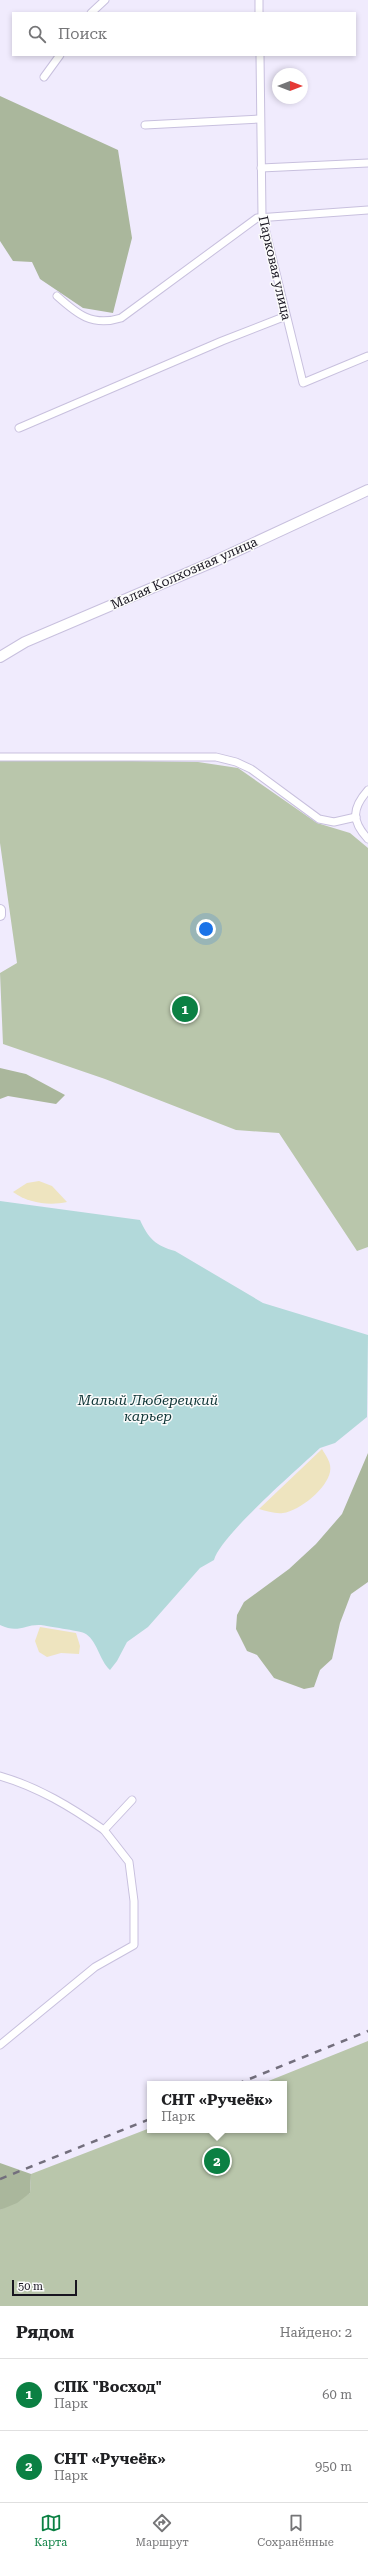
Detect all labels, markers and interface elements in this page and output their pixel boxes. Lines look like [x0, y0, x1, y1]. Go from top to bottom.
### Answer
search box [12, 12, 356, 56]
icon: search [26, 23, 48, 45]
text: Поиск [58, 25, 107, 43]
north arrow [272, 68, 308, 104]
street label: Парковая улица [256, 214, 294, 322]
street label: Малая Колхозная улица [108, 534, 260, 612]
your location [196, 919, 216, 939]
pin: 1 [172, 994, 198, 1024]
water label: Малый Люберецкий карьер [77, 1392, 219, 1424]
popup [147, 2081, 287, 2133]
text: СНТ «Ручеёк» [161, 2091, 273, 2109]
text: Парк [161, 2109, 196, 2124]
pin: 2 [204, 2146, 230, 2176]
scale bar [12, 2278, 77, 2297]
text: 50 m [18, 2280, 43, 2293]
text: Рядом [16, 2322, 74, 2342]
text: Найдено: 2 [280, 2325, 352, 2340]
text: СПК "Восход" [54, 2378, 162, 2396]
text: 1 [25, 2387, 33, 2402]
text: 60 m [322, 2387, 352, 2402]
text: Парк [54, 2396, 88, 2411]
text: СНТ «Ручеёк» [54, 2450, 166, 2468]
text: 2 [25, 2459, 33, 2474]
text: 950 m [315, 2459, 352, 2474]
text: Парк [54, 2468, 88, 2483]
tab: Карта [34, 2512, 67, 2549]
tab: Маршрут [136, 2512, 189, 2549]
tab: Сохранённые [257, 2512, 334, 2549]

